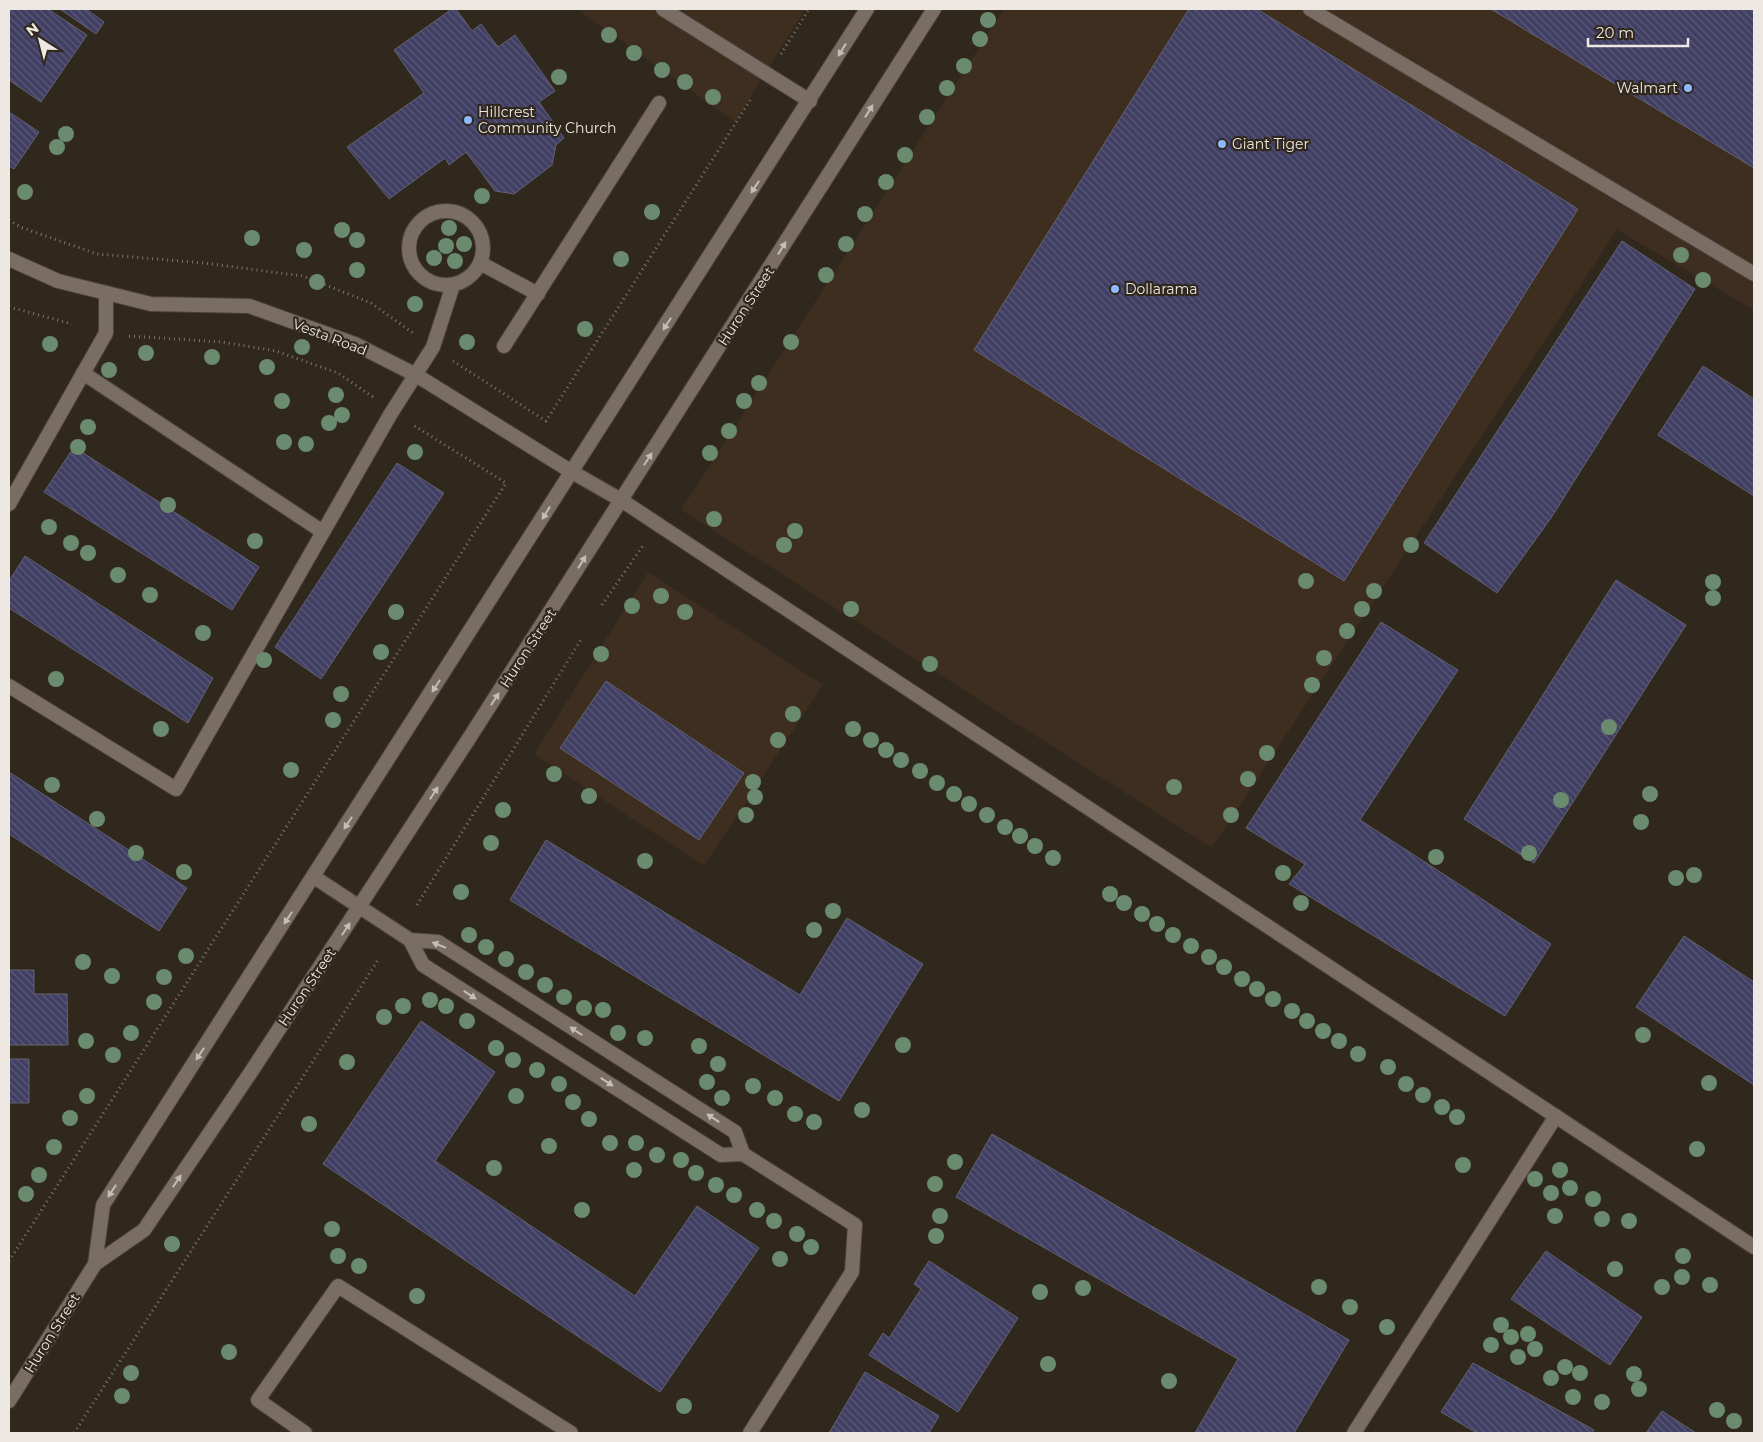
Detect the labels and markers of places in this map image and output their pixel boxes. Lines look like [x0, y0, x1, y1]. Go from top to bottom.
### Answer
place label: Walmart [1617, 79, 1678, 97]
marker: Walmart [1682, 82, 1694, 94]
place label: Hillcrest Community Church [478, 103, 617, 137]
marker: Hillcrest Community Church [462, 114, 474, 126]
place label: Giant Tiger [1232, 135, 1310, 153]
marker: Giant Tiger [1216, 138, 1228, 150]
place label: Dollarama [1125, 280, 1198, 298]
marker: Dollarama [1109, 283, 1121, 295]

